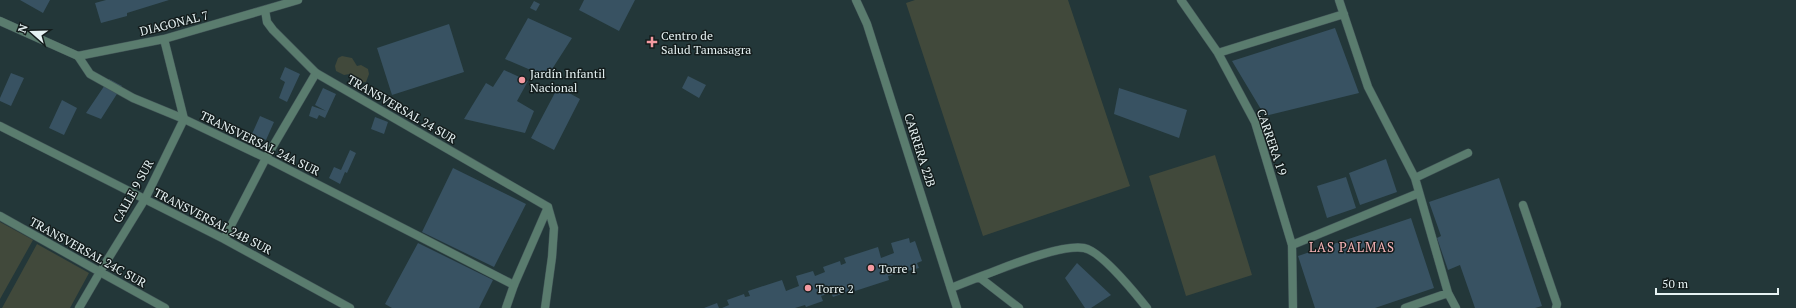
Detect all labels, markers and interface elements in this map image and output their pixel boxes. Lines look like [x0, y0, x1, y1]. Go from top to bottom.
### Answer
street label: DIAGONAL 7 [138, 7, 210, 39]
north arrow [12, 12, 52, 52]
text: N [15, 22, 31, 35]
place label: Centro de Salud Tamasagra [661, 28, 751, 57]
marker: Centro de Salud Tamasagra [646, 36, 658, 48]
place label: Jardín Infantil Nacional [530, 66, 606, 95]
street label: TRANSVERSAL 24 SUR [345, 72, 459, 146]
marker: Jardín Infantil Nacional [517, 75, 527, 85]
street label: TRANSVERSAL 24A SUR [198, 107, 323, 179]
street label: CARRERA 19 [1254, 107, 1290, 177]
street label: CARRERA 22B [901, 111, 939, 189]
street label: CALLE 9 SUR [109, 156, 157, 225]
street label: TRANSVERSAL 24B SUR [151, 185, 275, 258]
street label: TRANSVERSAL 24C SUR [27, 214, 149, 290]
district label: LAS PALMAS [1309, 238, 1395, 256]
place label: Torre 1 [879, 261, 917, 276]
marker: Torre 1 [866, 263, 876, 273]
scale bar [1656, 270, 1778, 296]
text: 50 m [1662, 276, 1689, 291]
place label: Torre 2 [816, 281, 854, 296]
marker: Torre 2 [803, 283, 813, 293]

